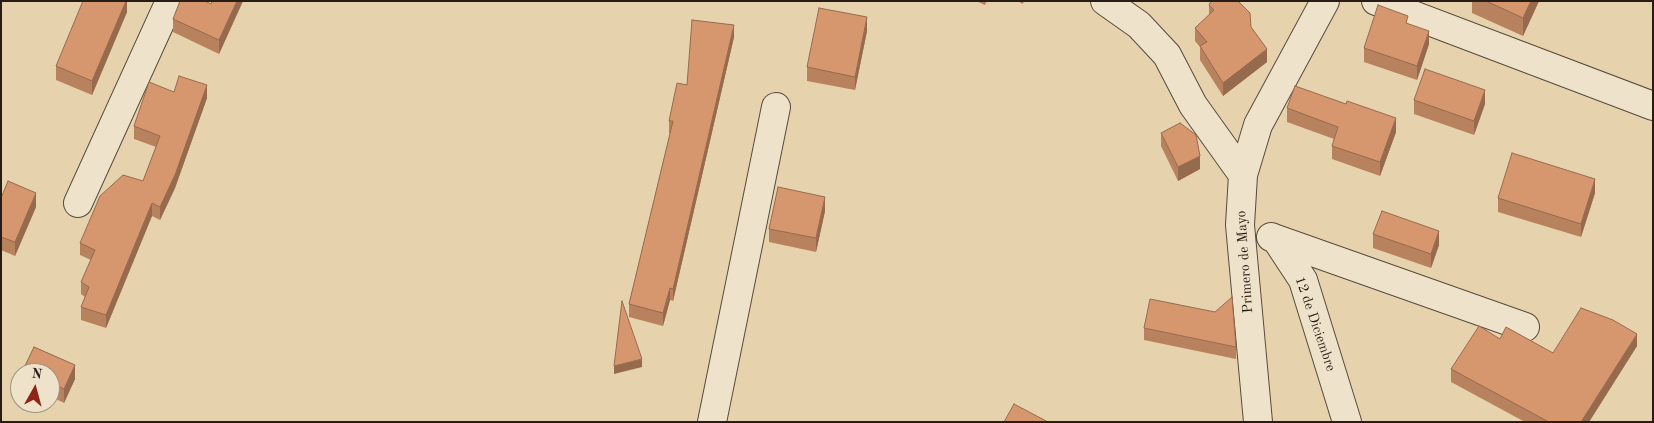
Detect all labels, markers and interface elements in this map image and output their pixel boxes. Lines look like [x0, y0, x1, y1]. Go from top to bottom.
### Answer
street label: Primero de Mayo [1233, 210, 1257, 314]
street label: 12 de Diciembre [1291, 274, 1339, 374]
north arrow [10, 363, 60, 413]
text: N [31, 367, 43, 382]

